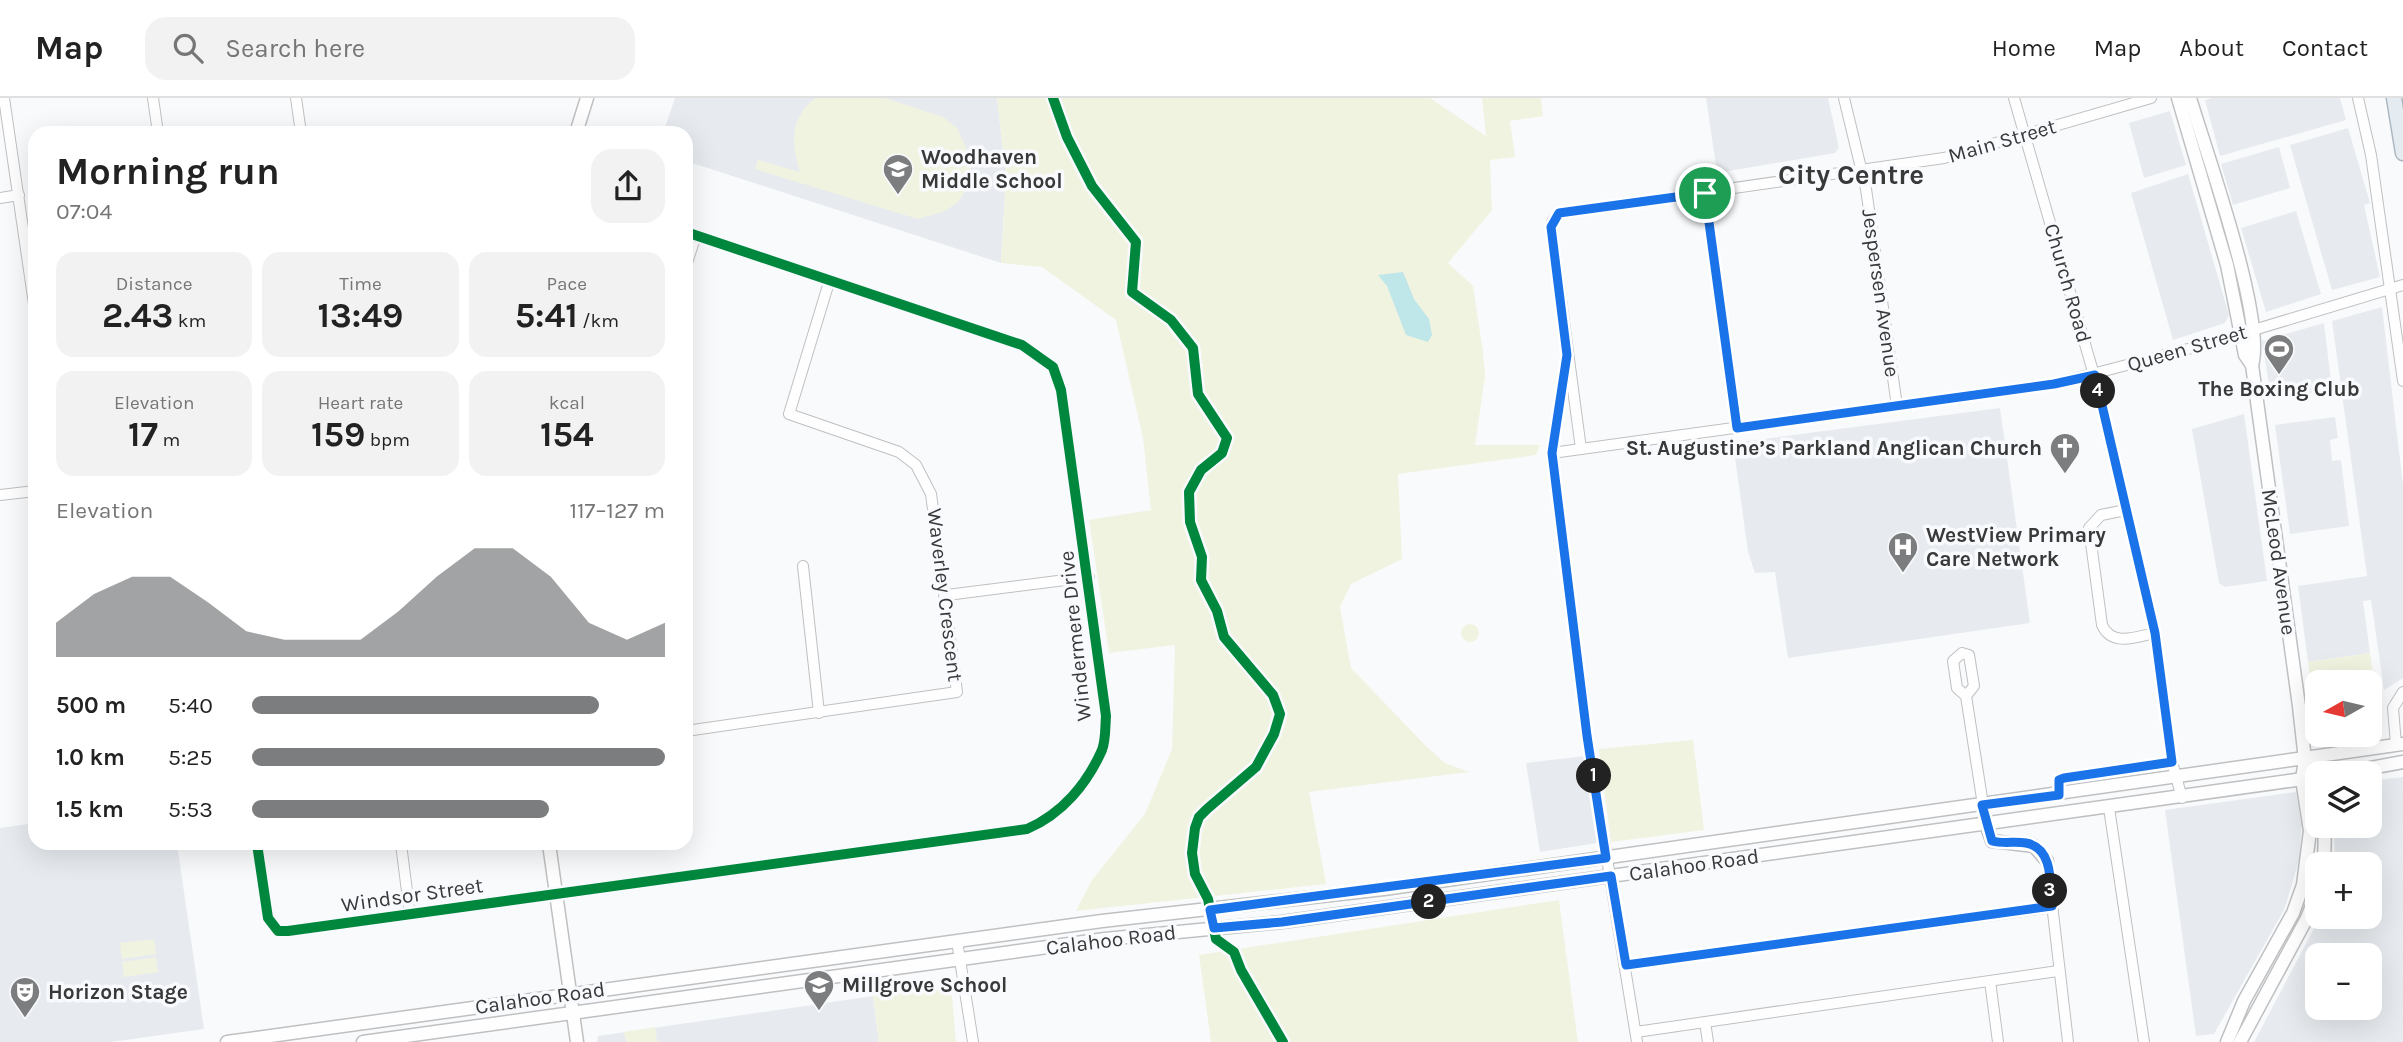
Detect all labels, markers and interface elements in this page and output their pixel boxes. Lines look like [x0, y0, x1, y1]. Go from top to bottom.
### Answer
search box [145, 17, 635, 80]
text: Map [35, 29, 103, 67]
icon: search [169, 29, 207, 67]
text: Search here [225, 33, 365, 64]
text: Home [1992, 34, 2056, 62]
text: Map [2094, 34, 2141, 62]
text: About [2179, 34, 2244, 62]
text: Contact [2282, 34, 2368, 62]
street label: Main Street [1945, 114, 2059, 168]
place label: Woodhaven Middle School [921, 145, 1063, 193]
text: Morning run [56, 149, 280, 194]
button: share [591, 149, 665, 223]
school or university icon: Woodhaven Middle School [881, 152, 915, 196]
district label: City Centre [1778, 158, 1924, 191]
pin [1675, 163, 1735, 223]
icon: arrive [1686, 174, 1724, 212]
text: 07:04 [56, 198, 112, 225]
street label: Jespersen Avenue [1857, 207, 1905, 379]
street label: Church Road [2040, 221, 2096, 345]
text: Distance [116, 273, 193, 295]
text: Time [339, 273, 382, 295]
text: Pace [547, 273, 587, 295]
text: 2.43 [102, 295, 173, 336]
text: 13:49 [318, 295, 403, 336]
text: 5:41 [515, 295, 578, 336]
text: km [173, 310, 206, 332]
text: /km [578, 310, 619, 332]
street label: Queen Street [2124, 319, 2250, 377]
sports icon: The Boxing Club [2262, 332, 2296, 376]
pin: 4 [2080, 374, 2116, 408]
place label: The Boxing Club [2198, 377, 2360, 401]
text: 4 [2092, 379, 2103, 401]
text: Elevation [114, 392, 194, 414]
text: Heart rate [318, 392, 403, 414]
text: kcal [549, 392, 585, 414]
text: 17 [128, 414, 158, 455]
text: 159 [311, 414, 365, 455]
text: 154 [540, 414, 594, 455]
text: m [158, 429, 180, 451]
text: bpm [365, 429, 410, 451]
church icon: St. Augustine’s Parkland Anglican Church [2048, 431, 2082, 475]
place label: St. Augustine’s Parkland Anglican Church [1626, 436, 2042, 460]
street label: McLeod Avenue [2257, 487, 2301, 637]
text: Elevation [56, 497, 153, 524]
text: 117–127 m [569, 497, 665, 524]
street label: Waverley Crescent [922, 507, 968, 683]
place label: WestView Primary Care Network [1926, 523, 2106, 571]
hospital icon: WestView Primary Care Network [1886, 530, 1920, 574]
street label: Windermere Drive [1054, 550, 1096, 722]
north arrow [2305, 670, 2382, 747]
map controls [2305, 670, 2382, 1020]
text: 500 m [56, 692, 126, 719]
text: 5:40 [168, 692, 213, 719]
text: 1.0 km [56, 744, 125, 771]
text: 5:25 [168, 744, 213, 771]
pin: 1 [1576, 758, 1612, 794]
button: layers [2305, 761, 2382, 838]
text: 1 [1590, 764, 1597, 786]
text: 1.5 km [56, 796, 124, 823]
text: 5:53 [168, 796, 213, 823]
street label: Calahoo Road [1628, 844, 1760, 886]
button: + [2305, 852, 2382, 929]
street label: Windsor Street [340, 873, 485, 917]
pin: 3 [2032, 874, 2068, 908]
text: 3 [2044, 879, 2055, 901]
pin: 2 [1412, 884, 1446, 920]
text: 2 [1423, 890, 1434, 912]
street label: Calahoo Road [1045, 920, 1177, 960]
button: − [2305, 943, 2382, 1020]
school or university icon: Millgrove School [802, 968, 836, 1012]
place label: Millgrove School [842, 973, 1008, 997]
theatre icon: Horizon Stage [8, 975, 42, 1019]
street label: Calahoo Road [474, 977, 606, 1019]
place label: Horizon Stage [48, 980, 188, 1004]

